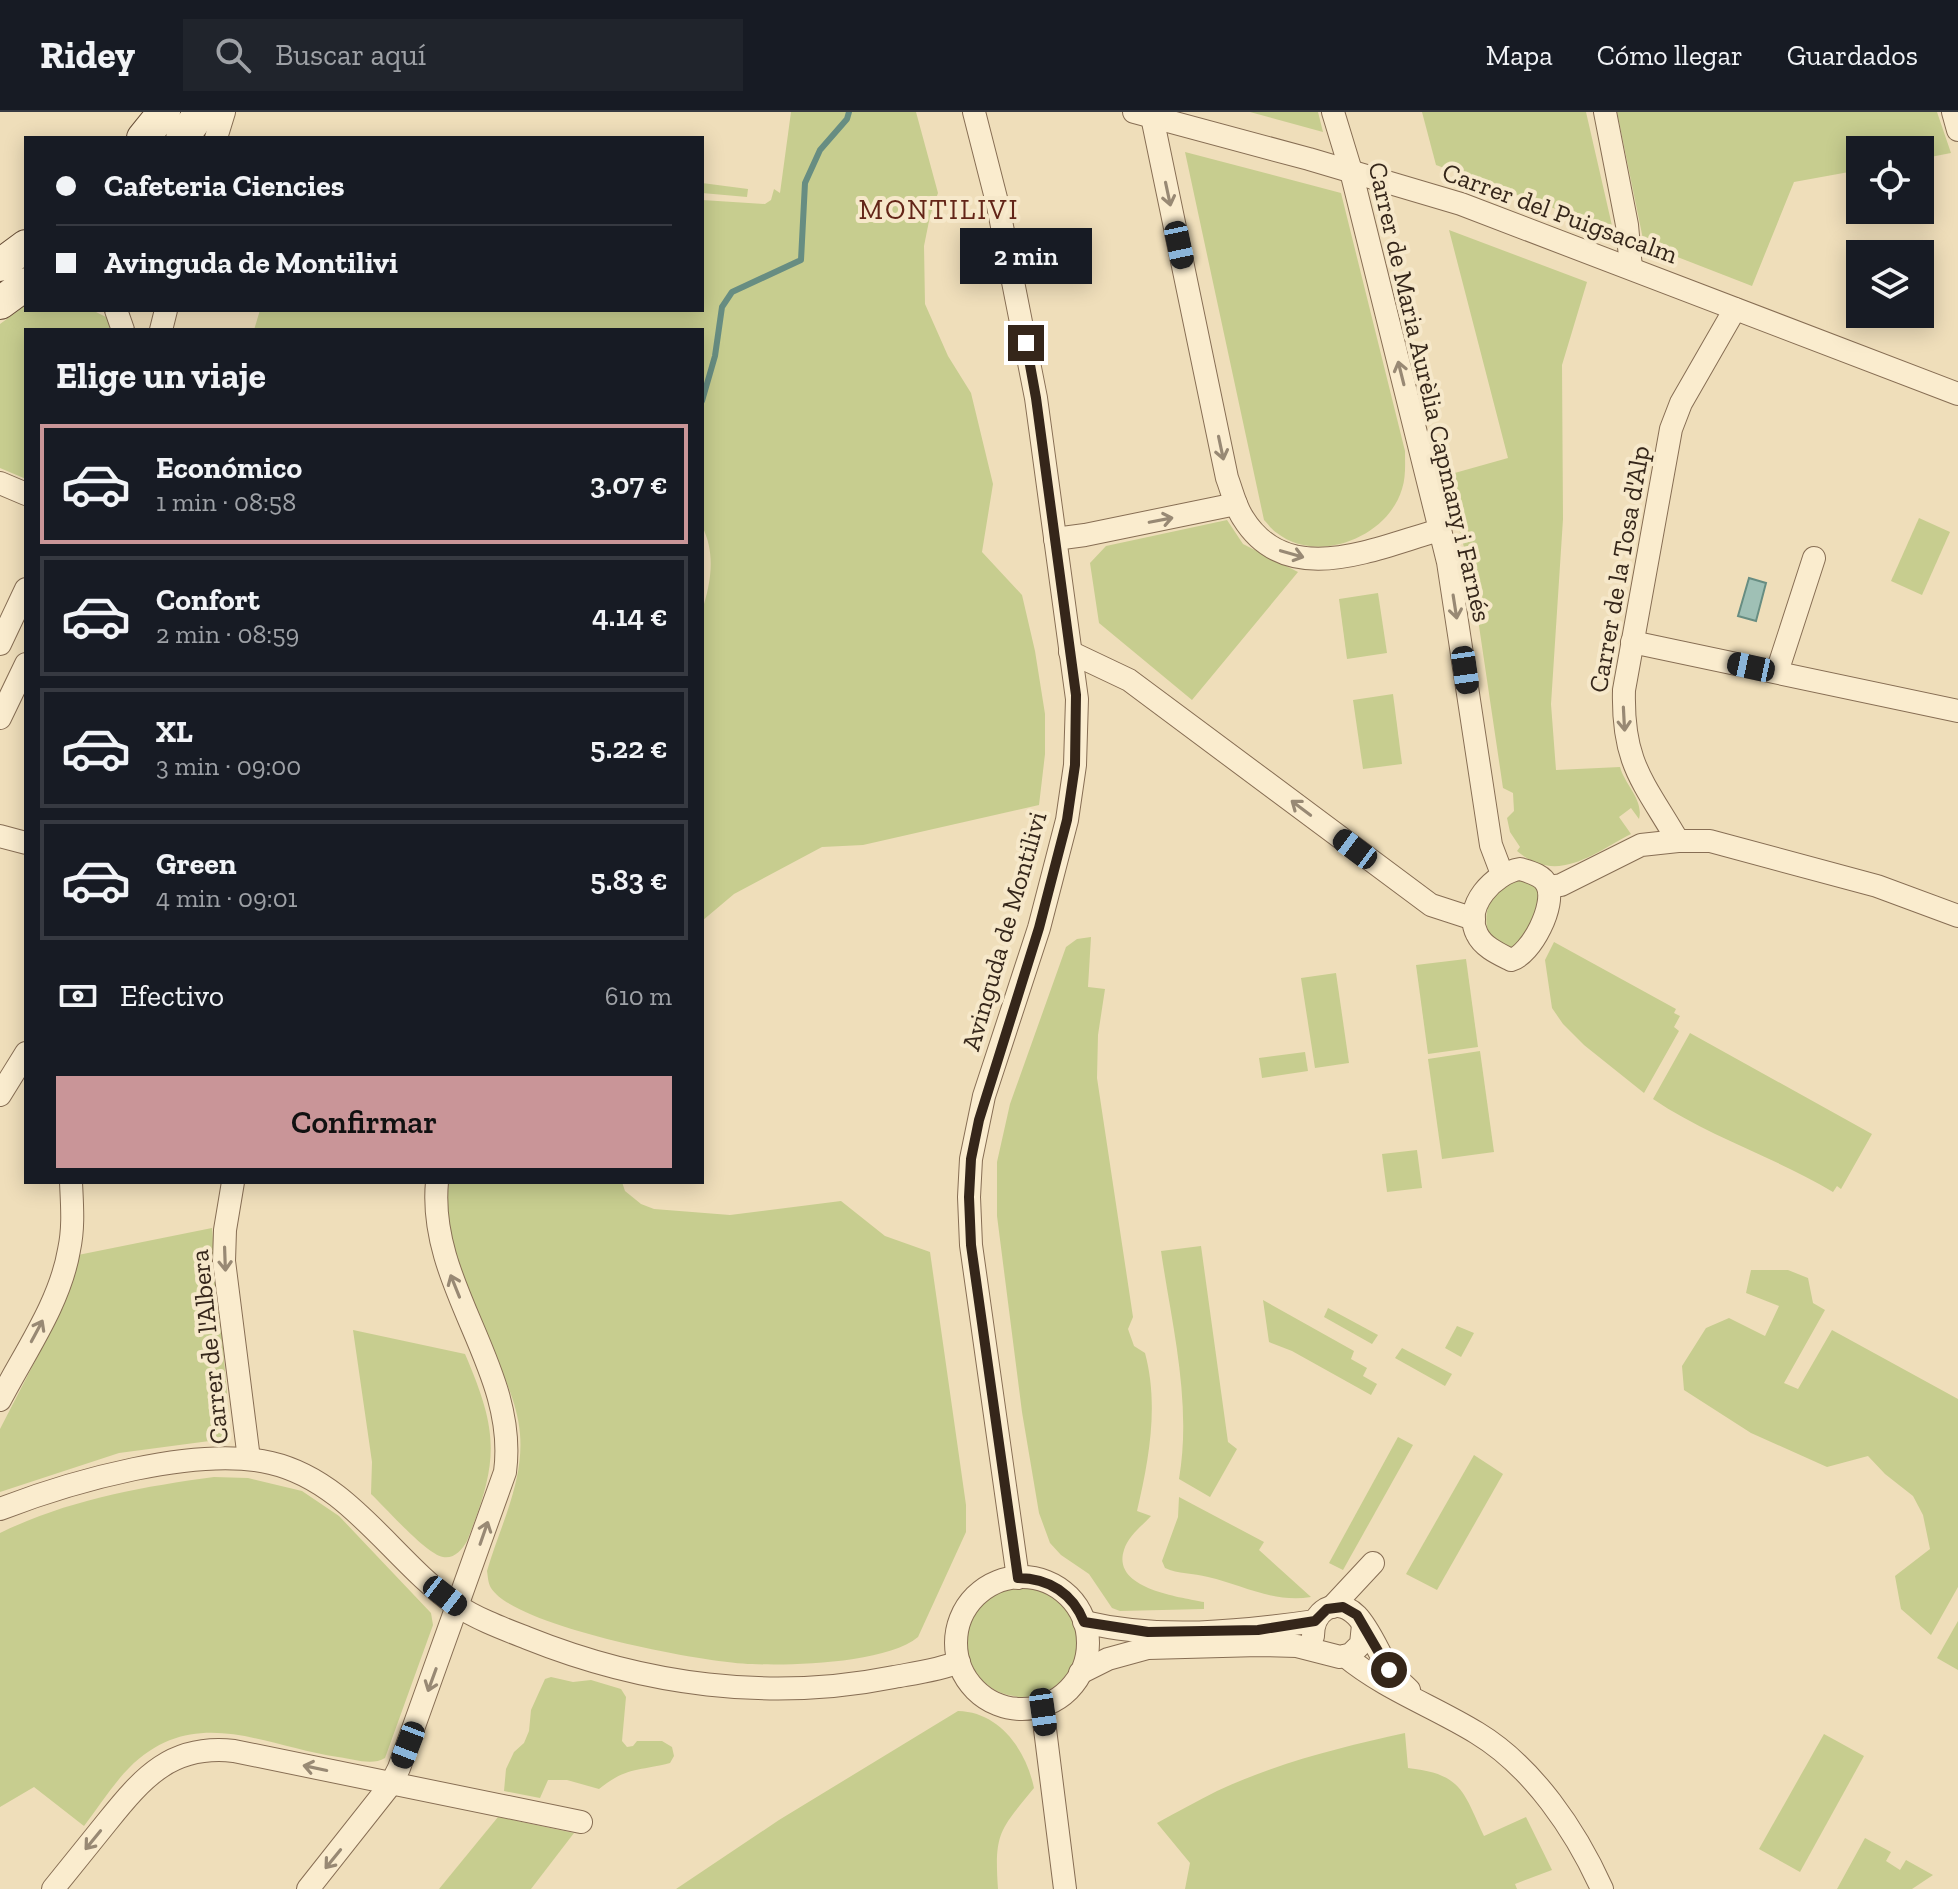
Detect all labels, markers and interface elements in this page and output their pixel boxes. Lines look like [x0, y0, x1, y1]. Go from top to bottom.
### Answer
search box [183, 19, 743, 91]
text: Ridey [40, 32, 135, 78]
icon: search [211, 33, 255, 77]
text: Buscar aquí [275, 37, 426, 73]
text: Mapa [1486, 39, 1553, 72]
text: Cómo llegar [1597, 39, 1743, 72]
text: Guardados [1787, 39, 1918, 72]
map controls [1846, 136, 1934, 328]
button: locate [1846, 136, 1934, 224]
street label: Carrer del Puigsacalm [1438, 156, 1683, 271]
street label: Carrer de Maria Aurèlia Capmany i Farnés [1361, 159, 1499, 625]
text: Cafeteria Ciencies [104, 168, 344, 204]
one-way arrow [1161, 180, 1176, 206]
district label: MONTILIVI [859, 193, 1019, 226]
car [1162, 219, 1196, 271]
callout: 2 min [960, 227, 1092, 283]
text: 2 min [994, 240, 1058, 272]
button: layers [1846, 240, 1934, 328]
text: Avinguda de Montilivi [104, 245, 398, 281]
route end [1008, 325, 1044, 361]
text: Elige un viaje [56, 354, 266, 397]
one-way arrow [1392, 361, 1407, 387]
one-way arrow [1214, 435, 1229, 460]
street label: Carrer de la Tosa d'Alp [1582, 443, 1656, 695]
icon: car [60, 448, 132, 520]
text: Económico [156, 450, 302, 486]
text: 3.07 € [590, 466, 668, 502]
text: 1 min · 08:58 [156, 486, 296, 518]
one-way arrow [1148, 512, 1173, 527]
one-way arrow [1279, 548, 1304, 562]
icon: car [60, 580, 132, 652]
text: Confort [156, 582, 260, 618]
one-way arrow [1448, 594, 1463, 619]
text: 4.14 € [592, 598, 668, 634]
text: 2 min · 08:59 [156, 618, 299, 650]
car [1450, 645, 1480, 695]
car [1725, 650, 1777, 684]
one-way arrow [1617, 705, 1632, 732]
icon: car [60, 712, 132, 784]
text: XL [156, 714, 193, 750]
text: 5.22 € [590, 730, 668, 766]
text: 3 min · 09:00 [156, 750, 301, 782]
one-way arrow [1291, 800, 1312, 817]
street label: Avinguda de Montilivi [955, 808, 1053, 1054]
car [1329, 825, 1381, 873]
icon: car [60, 844, 132, 916]
text: Green [156, 846, 236, 882]
text: 5.83 € [590, 862, 668, 898]
text: 4 min · 09:01 [156, 882, 298, 914]
icon: cash [56, 974, 100, 1018]
text: Efectivo [120, 978, 224, 1014]
text: 610 m [605, 980, 672, 1012]
button: Confirmar [56, 1076, 672, 1168]
one-way arrow [217, 1245, 232, 1272]
street label: Carrer de l'Albera [183, 1248, 235, 1446]
one-way arrow [446, 1274, 461, 1299]
one-way arrow [29, 1320, 45, 1343]
one-way arrow [478, 1521, 492, 1545]
car [419, 1572, 471, 1620]
route start [1371, 1652, 1407, 1688]
one-way arrow [424, 1667, 438, 1692]
car [1028, 1687, 1058, 1737]
car [388, 1718, 428, 1772]
one-way arrow [302, 1759, 328, 1774]
one-way arrow [84, 1829, 101, 1850]
one-way arrow [324, 1848, 342, 1869]

